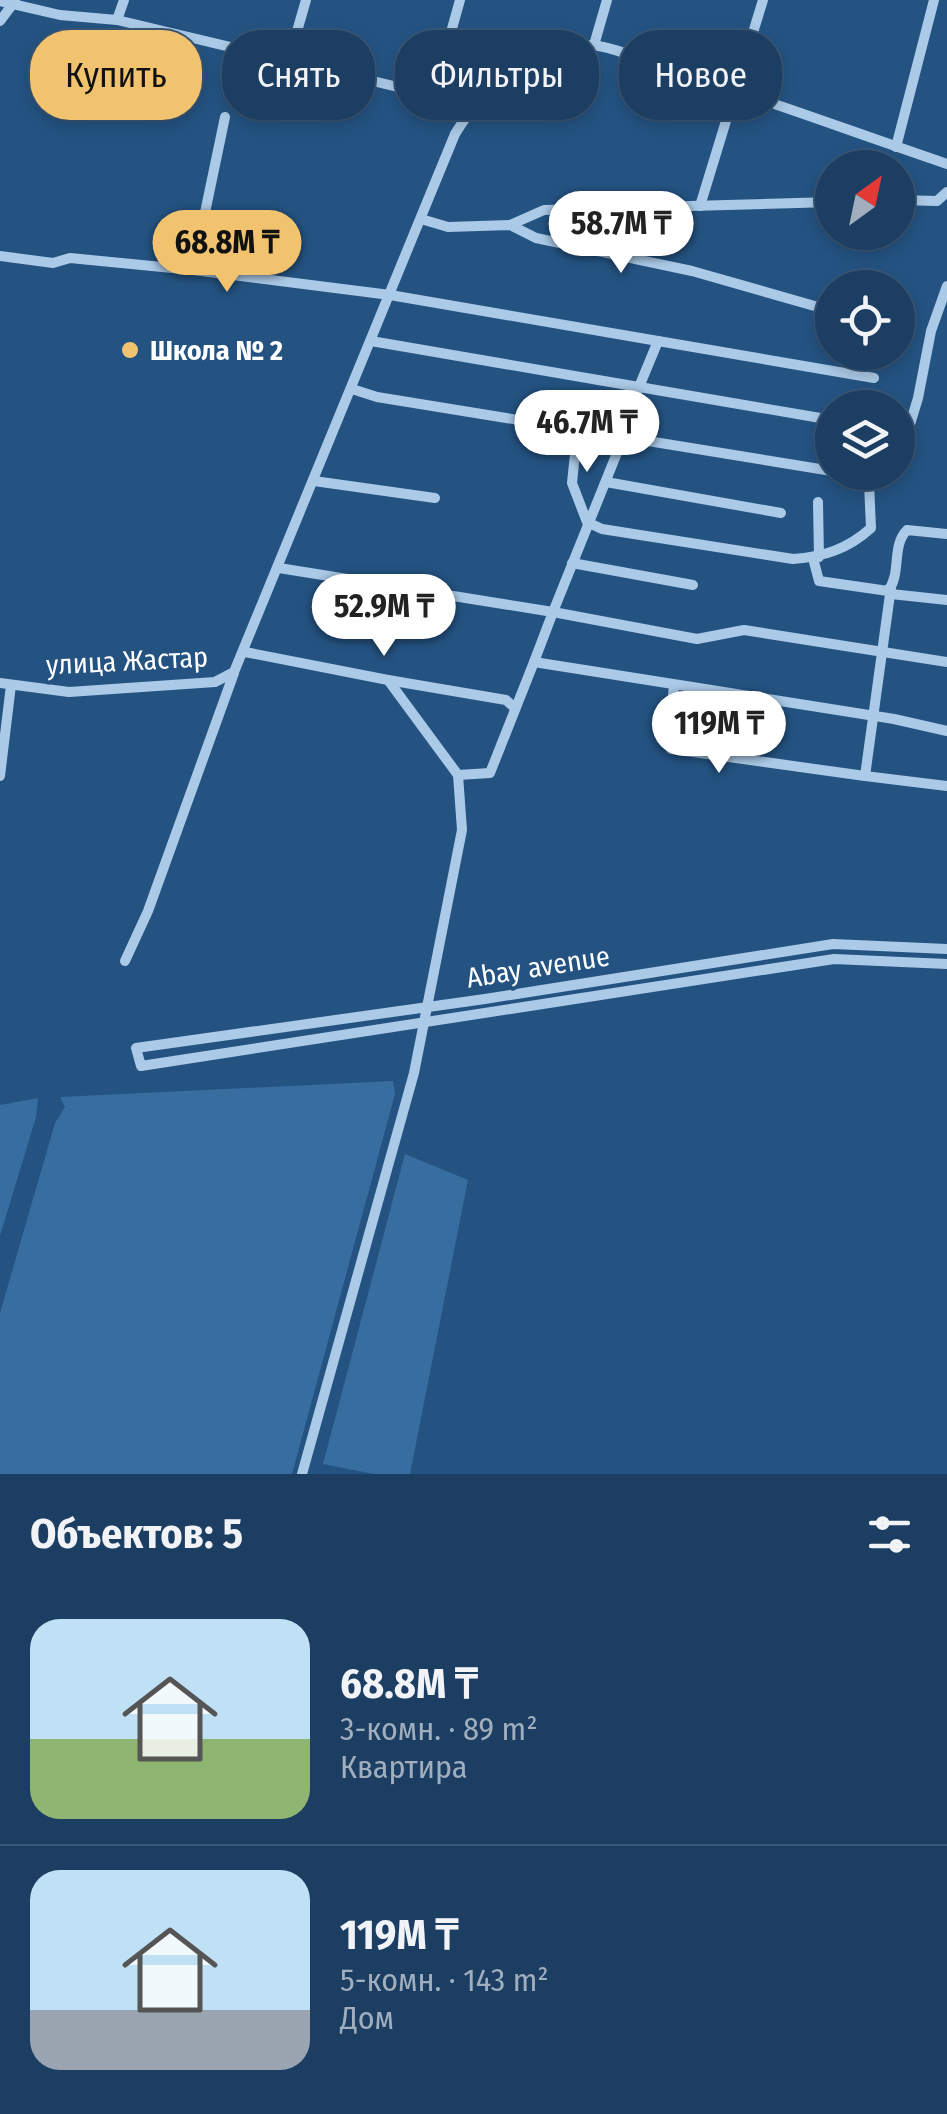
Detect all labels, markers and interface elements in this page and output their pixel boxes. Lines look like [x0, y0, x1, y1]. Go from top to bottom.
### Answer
chip: Купить [30, 30, 202, 120]
chip: Снять [222, 30, 375, 120]
chip: Фильтры [395, 30, 599, 120]
chip: Новое [619, 30, 782, 120]
north arrow [815, 150, 915, 250]
map controls [815, 150, 915, 490]
pin: 58.7M ₸ [529, 191, 713, 276]
text: 58.7M ₸ [571, 204, 671, 242]
pin: 68.8M ₸ [135, 210, 319, 295]
text: 68.8M ₸ [174, 223, 280, 261]
button: locate [815, 270, 915, 370]
place label: Школа № 2 [150, 334, 283, 367]
marker: Школа № 2 [119, 339, 141, 361]
pin: 46.7M ₸ [495, 390, 679, 475]
button: layers [815, 390, 915, 490]
text: 46.7M ₸ [536, 403, 638, 441]
pin: 52.9M ₸ [292, 574, 476, 659]
text: 52.9M ₸ [334, 587, 434, 625]
street label: улица Жастар [45, 640, 209, 682]
pin: 119M ₸ [638, 691, 800, 776]
text: 119M ₸ [674, 704, 764, 742]
street label: Abay avenue [464, 939, 612, 995]
icon: filters [862, 1507, 917, 1562]
text: Объектов: 5 [30, 1509, 243, 1559]
icon: home [110, 1659, 230, 1779]
text: 68.8M ₸ [340, 1659, 478, 1709]
text: 3-комн. · 89 m² [340, 1710, 538, 1748]
text: Квартира [340, 1748, 467, 1786]
icon: home [110, 1910, 230, 2030]
text: 119M ₸ [340, 1910, 458, 1960]
text: 5-комн. · 143 m² [340, 1961, 549, 1999]
text: Дом [340, 1999, 394, 2037]

